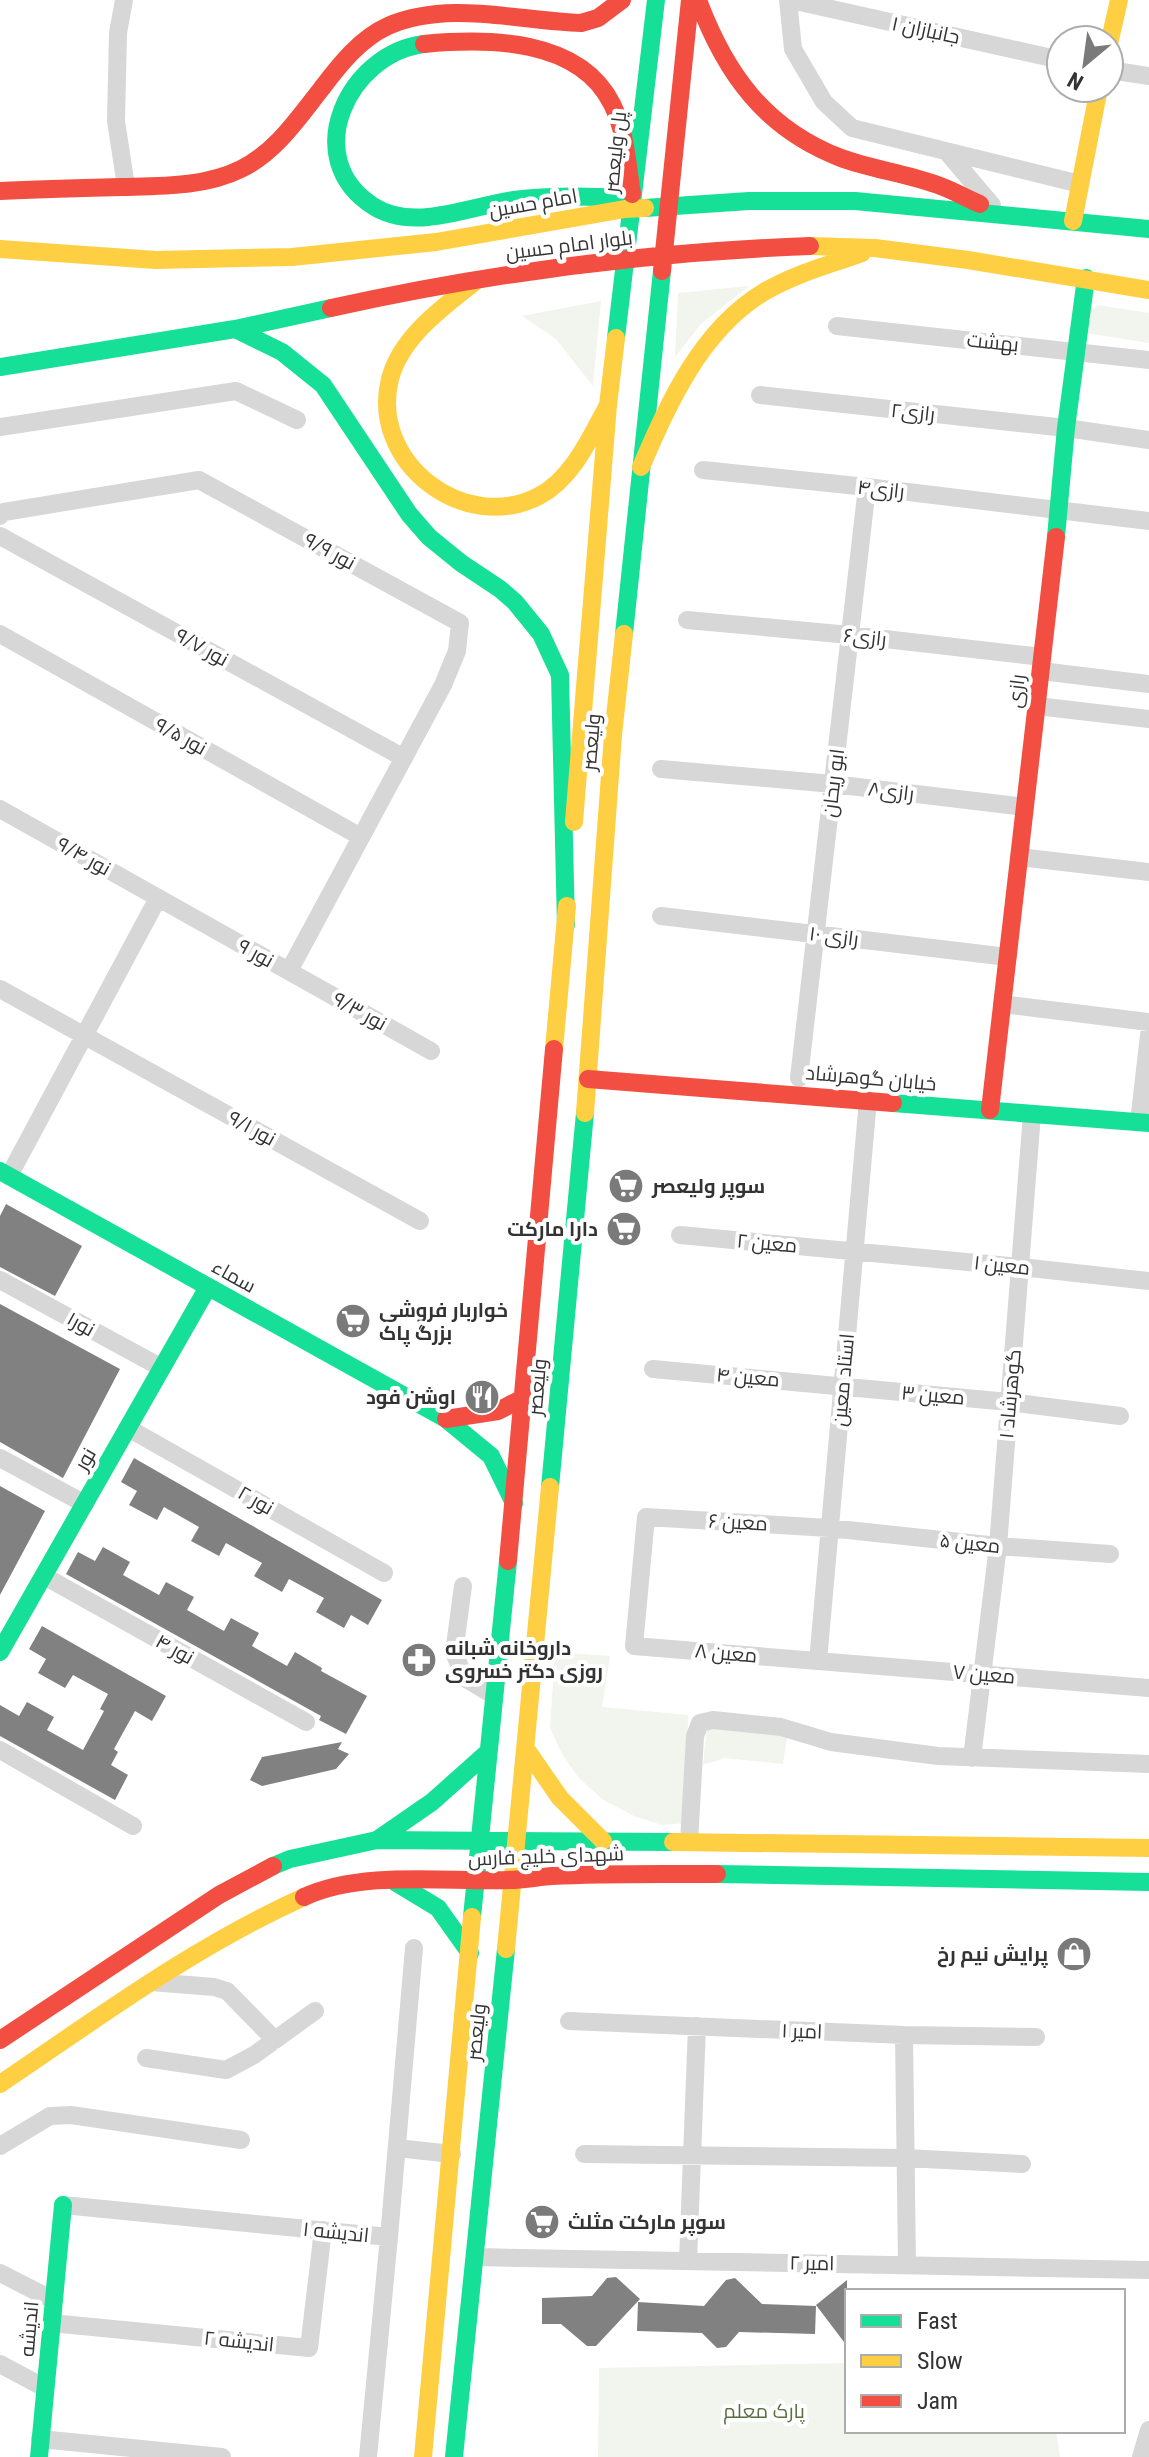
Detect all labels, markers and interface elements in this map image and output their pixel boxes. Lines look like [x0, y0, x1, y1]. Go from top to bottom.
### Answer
street label: جانبازان ۱ [890, 11, 962, 50]
north arrow [1045, 24, 1125, 104]
text: N [1064, 67, 1088, 95]
street label: پل ولیعصر [599, 110, 632, 195]
street label: امام حسین [487, 183, 579, 225]
street label: بلوار امام حسین [504, 225, 634, 267]
street label: بهشت [966, 327, 1020, 358]
street label: رازی۲ [890, 398, 936, 427]
street label: رازی۴ [856, 475, 906, 504]
street label: نور ۹/۹ [300, 527, 360, 575]
street label: نور ۹/۷ [171, 623, 233, 671]
street label: رازی۶ [842, 623, 888, 652]
street label: رازی [1002, 673, 1031, 709]
street label: نور ۹/۵ [151, 712, 211, 760]
street label: ولیعصر [576, 712, 605, 773]
street label: ابو ریحان [817, 747, 850, 819]
street label: رازی۸ [866, 776, 915, 807]
street label: نور ۹/۴ [53, 831, 115, 881]
street label: رازی ۱۰ [808, 921, 860, 952]
street label: نور ۹ [234, 934, 278, 972]
street label: نور ۹/۳ [329, 986, 391, 1036]
street label: خیابان گوهرشاد [805, 1060, 937, 1097]
street label: نور ۹/۱ [224, 1105, 280, 1151]
supermarket icon: سوپر ولیعصر [607, 1167, 645, 1205]
place label: سوپر ولیعصر [651, 1174, 765, 1200]
supermarket icon: دارا مارکت [605, 1210, 643, 1248]
place label: دارا مارکت [507, 1217, 598, 1241]
street label: معین ۲ [736, 1228, 798, 1259]
street label: معین ۱ [973, 1250, 1031, 1281]
street label: سماء [208, 1254, 260, 1298]
place label: خواربار فروشی بزرگ پاک [379, 1298, 508, 1347]
supermarket icon: خواربار فروشی بزرگ پاک [334, 1302, 372, 1340]
street label: نور۱ [63, 1307, 99, 1341]
street label: استاد معین [827, 1332, 860, 1428]
street label: گوهرشاد ۱ [994, 1348, 1026, 1440]
street label: ولیعصر [522, 1357, 551, 1418]
street label: معین ۴ [715, 1362, 781, 1393]
restaurant icon: اوشن فود [463, 1378, 501, 1416]
street label: معین ۳ [900, 1380, 966, 1411]
place label: اوشن فود [366, 1385, 456, 1409]
street label: نور [69, 1443, 101, 1475]
street label: نور ۲ [234, 1480, 278, 1520]
street label: معین ۶ [708, 1508, 768, 1537]
street label: معین ۵ [938, 1528, 1002, 1559]
street label: نور ۴ [152, 1629, 198, 1669]
place label: داروخانه شبانه روزی دکتر خسروی [445, 1636, 603, 1683]
street label: معین ۸ [694, 1638, 758, 1669]
pharmacy icon: داروخانه شبانه روزی دکتر خسروی [400, 1641, 438, 1679]
street label: معین ۷ [952, 1659, 1016, 1690]
street label: شهدای خلیج فارس [468, 1841, 625, 1873]
shop icon: پرایش نیم رخ [1055, 1935, 1093, 1973]
place label: پرایش نیم رخ [937, 1942, 1048, 1968]
street label: ولیعصر [461, 2002, 491, 2063]
street label: امیر ۱ [781, 2018, 823, 2044]
supermarket icon: سوپر مارکت مثلث [523, 2203, 561, 2241]
place label: سوپر مارکت مثلث [568, 2210, 726, 2236]
street label: اندیشه ۱ [302, 2217, 370, 2247]
street label: امیر ۲ [789, 2251, 835, 2275]
legend [845, 2289, 1125, 2433]
street label: اندیشه [15, 2300, 43, 2358]
text: Fast [917, 2307, 958, 2335]
street label: اندیشه ۲ [203, 2325, 275, 2357]
text: Slow [917, 2347, 963, 2375]
text: Jam [917, 2387, 958, 2415]
park label: پارک معلم [723, 2399, 805, 2425]

